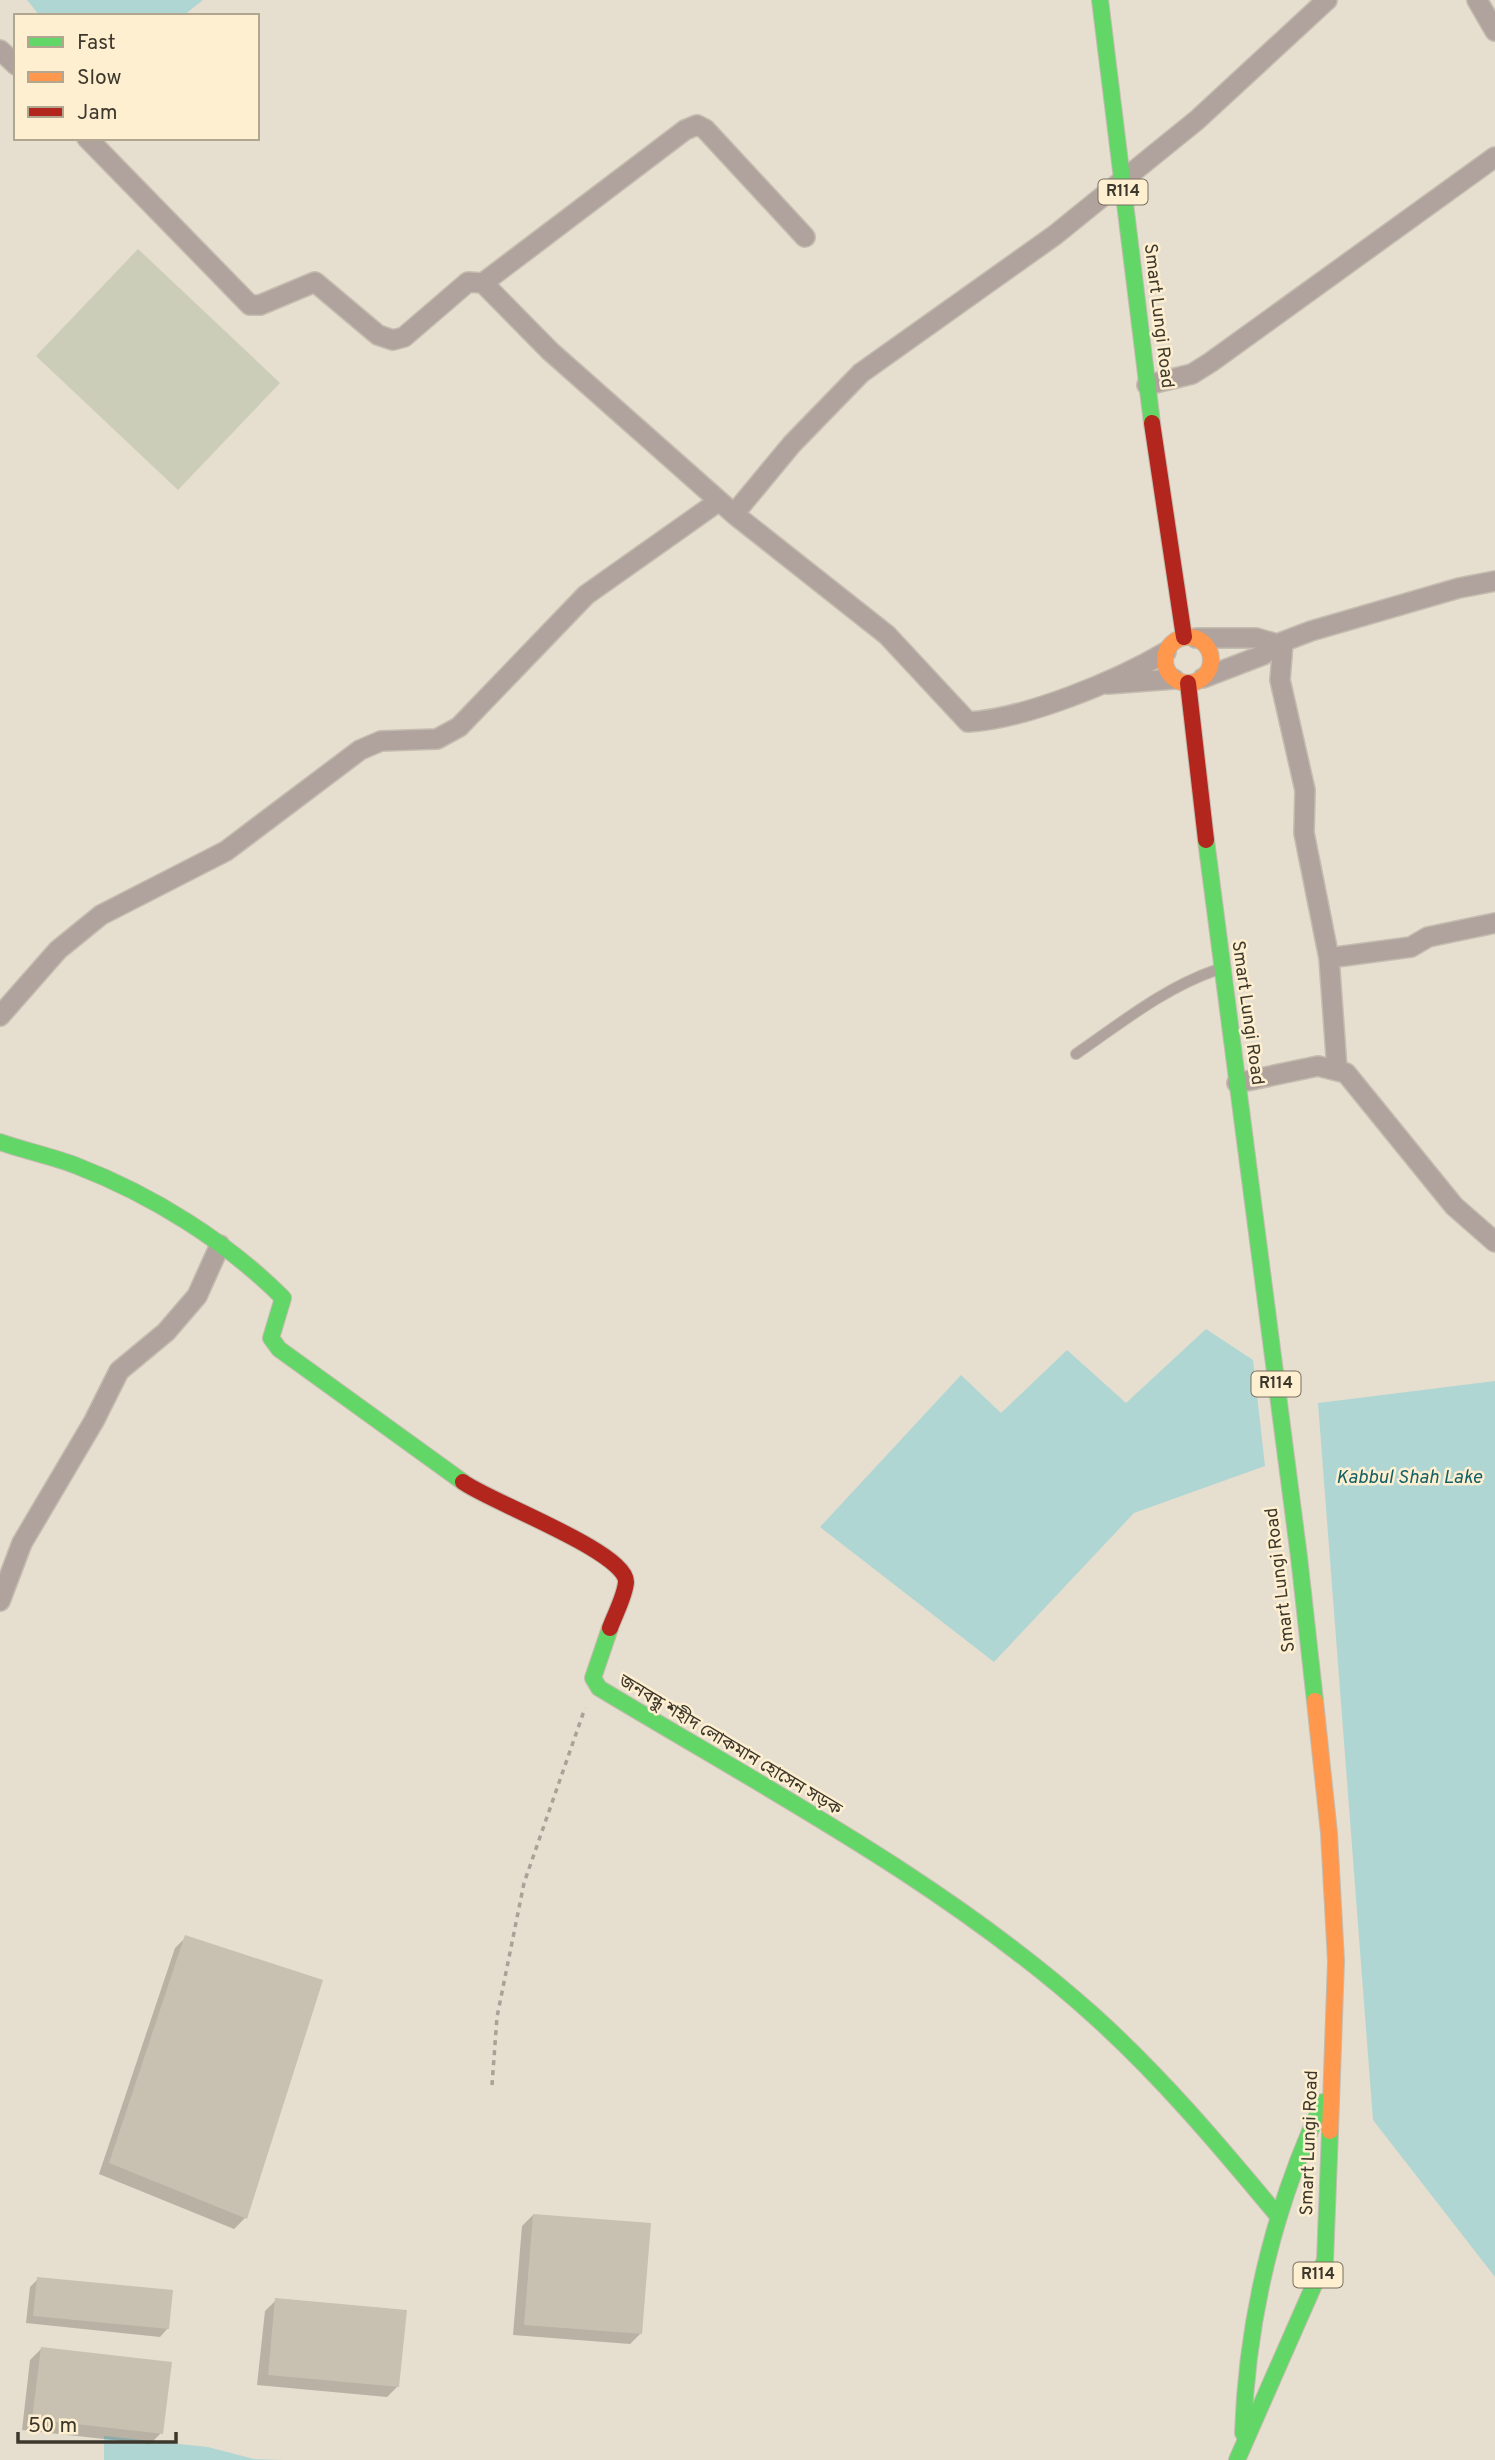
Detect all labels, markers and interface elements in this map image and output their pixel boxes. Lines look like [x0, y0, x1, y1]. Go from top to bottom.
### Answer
legend [14, 14, 259, 140]
text: Fast [77, 30, 116, 57]
text: Slow [77, 65, 122, 92]
text: Jam [77, 100, 118, 127]
road number: R114 [1098, 180, 1148, 204]
street label: Smart Lungi Road [1138, 242, 1178, 390]
street label: Smart Lungi Road [1225, 939, 1269, 1087]
road number: R114 [1252, 1372, 1300, 1396]
water label: Kabbul Shah Lake [1336, 1466, 1482, 1490]
street label: Smart Lungi Road [1261, 1506, 1301, 1654]
street label: জনবন্ধু শহীদ লোকমান হোসেন সড়ক [613, 1670, 846, 1822]
street label: Smart Lungi Road [1296, 2070, 1324, 2216]
road number: R114 [1294, 2262, 1342, 2288]
scale bar [18, 2400, 175, 2444]
text: 50 m [28, 2413, 77, 2440]

